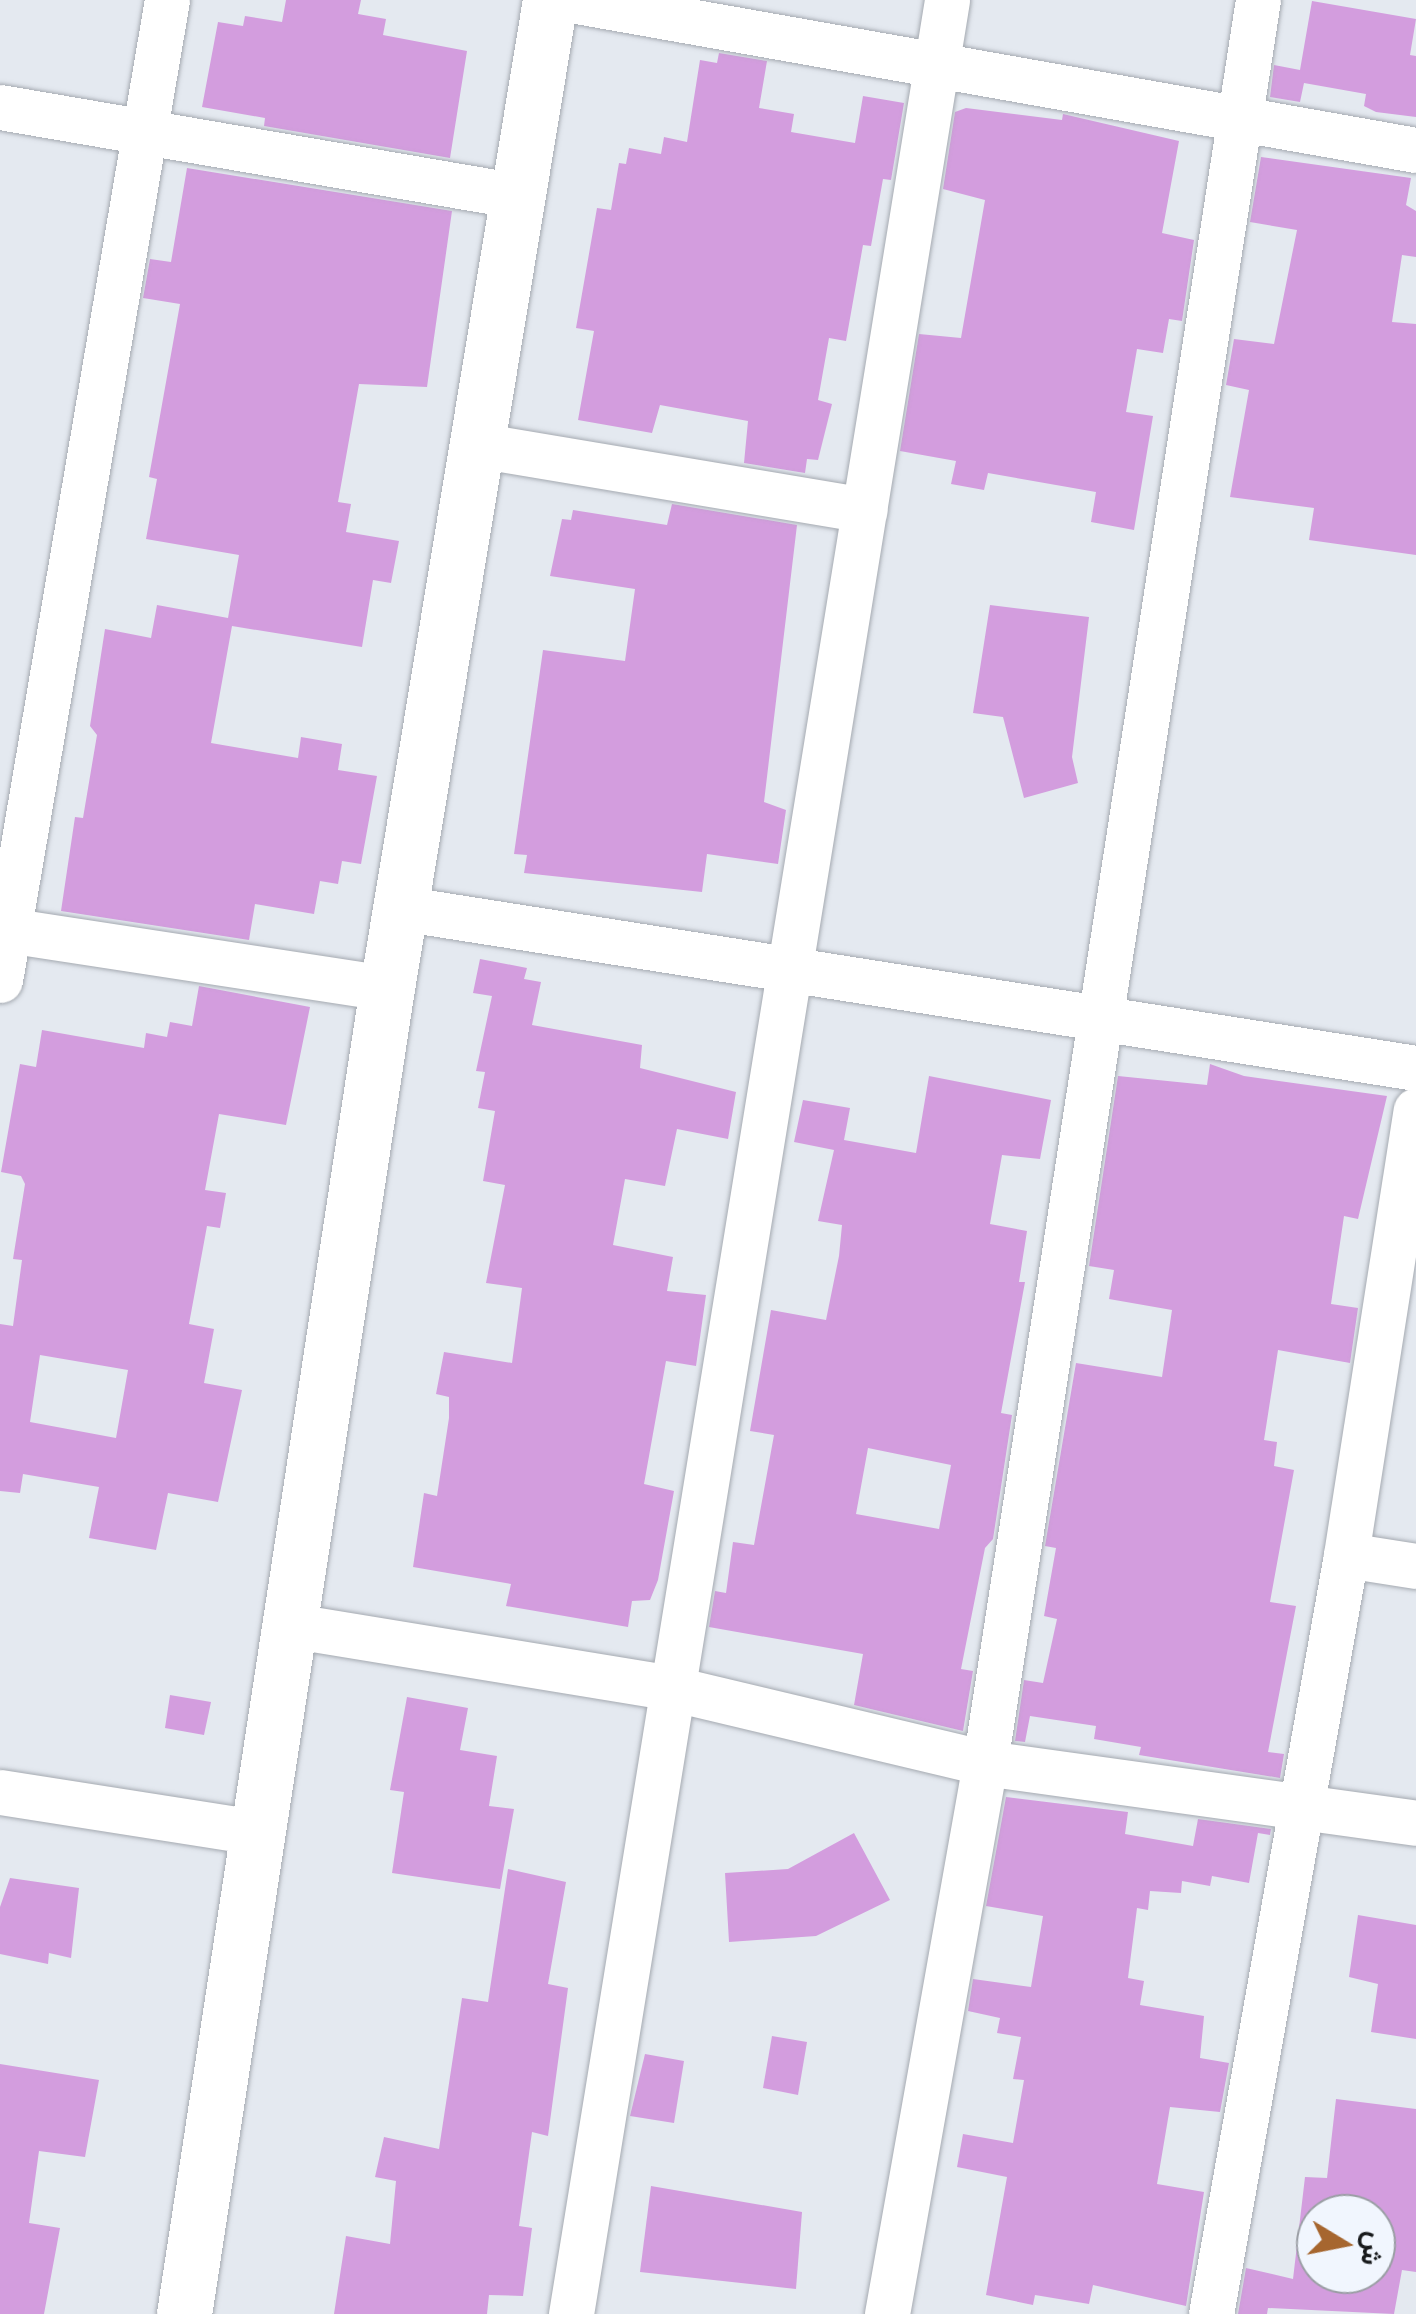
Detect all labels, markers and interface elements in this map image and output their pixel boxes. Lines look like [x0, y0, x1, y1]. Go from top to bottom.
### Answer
north arrow [1296, 2194, 1396, 2294]
text: ش [1353, 2229, 1395, 2269]

